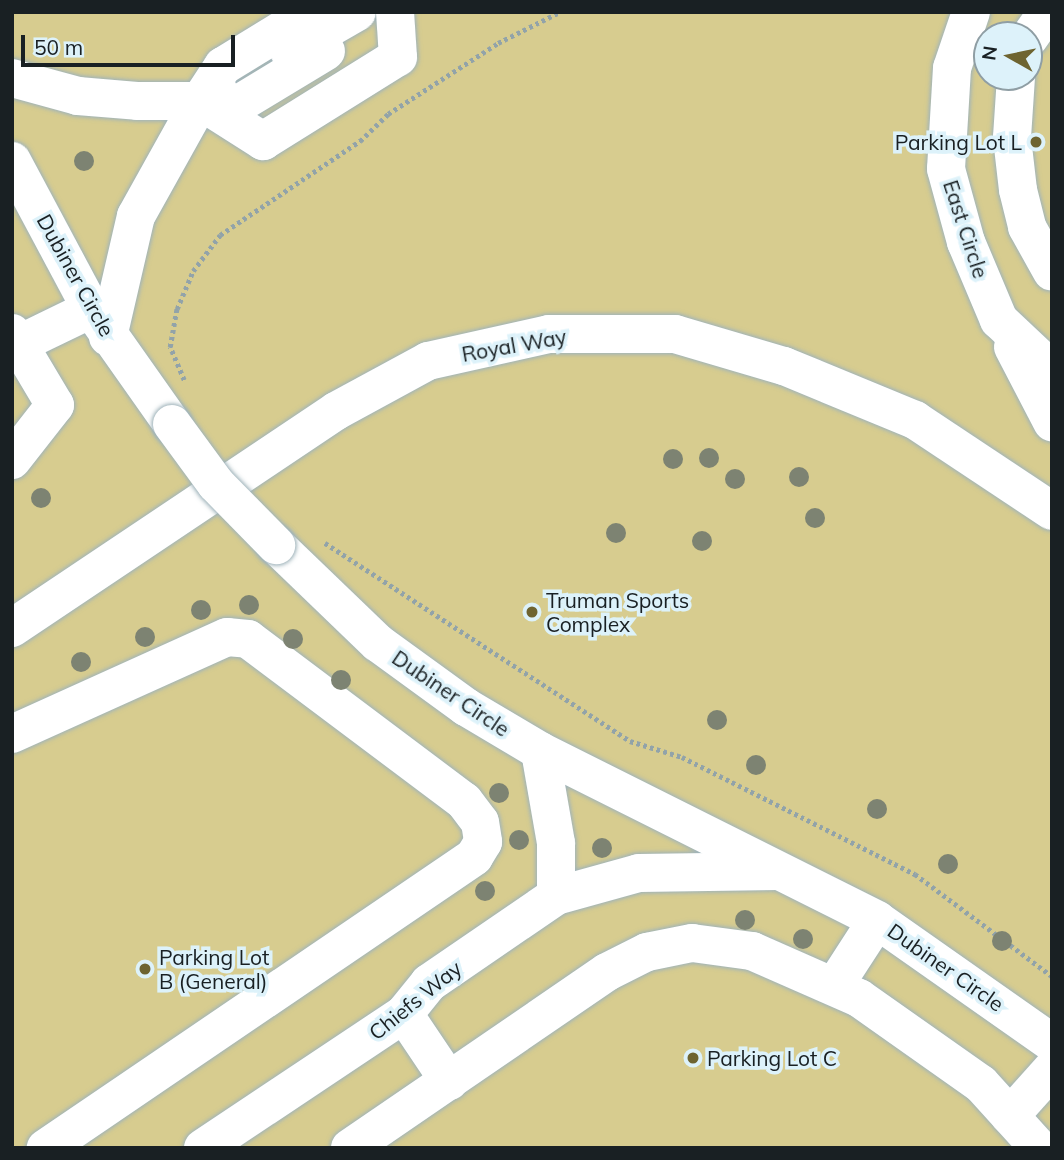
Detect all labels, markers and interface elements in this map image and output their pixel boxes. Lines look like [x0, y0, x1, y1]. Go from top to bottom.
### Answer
scale bar [24, 21, 238, 65]
north arrow [973, 21, 1043, 91]
text: 50 m [34, 34, 83, 60]
text: N [976, 44, 1002, 62]
place label: Parking Lot L [895, 129, 1022, 155]
marker: Parking Lot L [1028, 134, 1044, 150]
street label: East Circle [938, 177, 994, 281]
street label: Dubiner Circle [32, 209, 120, 341]
street label: Royal Way [460, 323, 568, 367]
place label: Truman Sports Complex [546, 587, 689, 637]
marker: Truman Sports Complex [524, 604, 540, 620]
street label: Dubiner Circle [388, 645, 514, 741]
street label: Dubiner Circle [883, 918, 1009, 1016]
place label: Parking Lot B (General) [159, 944, 269, 994]
street label: Chiefs Way [364, 955, 466, 1045]
marker: Parking Lot B (General) [137, 961, 153, 977]
place label: Parking Lot C [707, 1045, 837, 1071]
marker: Parking Lot C [685, 1050, 701, 1066]

